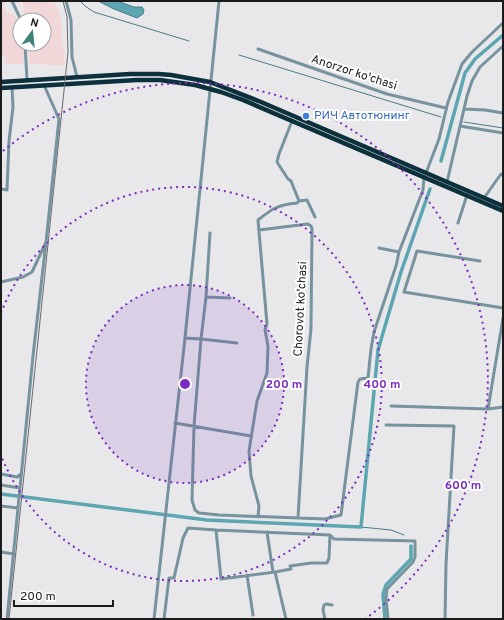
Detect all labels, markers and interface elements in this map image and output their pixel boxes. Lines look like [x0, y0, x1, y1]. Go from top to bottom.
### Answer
north arrow [12, 12, 52, 52]
text: N [29, 16, 40, 31]
street label: Anorzor ko'chasi [309, 52, 399, 94]
place label: РИЧ Автотюнинг [314, 108, 410, 124]
marker: РИЧ Автотюнинг [301, 111, 311, 121]
street label: Chorovot ko'chasi [291, 261, 311, 357]
centre of rings [178, 377, 192, 391]
text: 200 m [266, 377, 302, 393]
text: 400 m [363, 377, 401, 393]
text: 600 m [445, 478, 481, 494]
scale bar [14, 582, 113, 608]
text: 200 m [20, 589, 56, 605]

